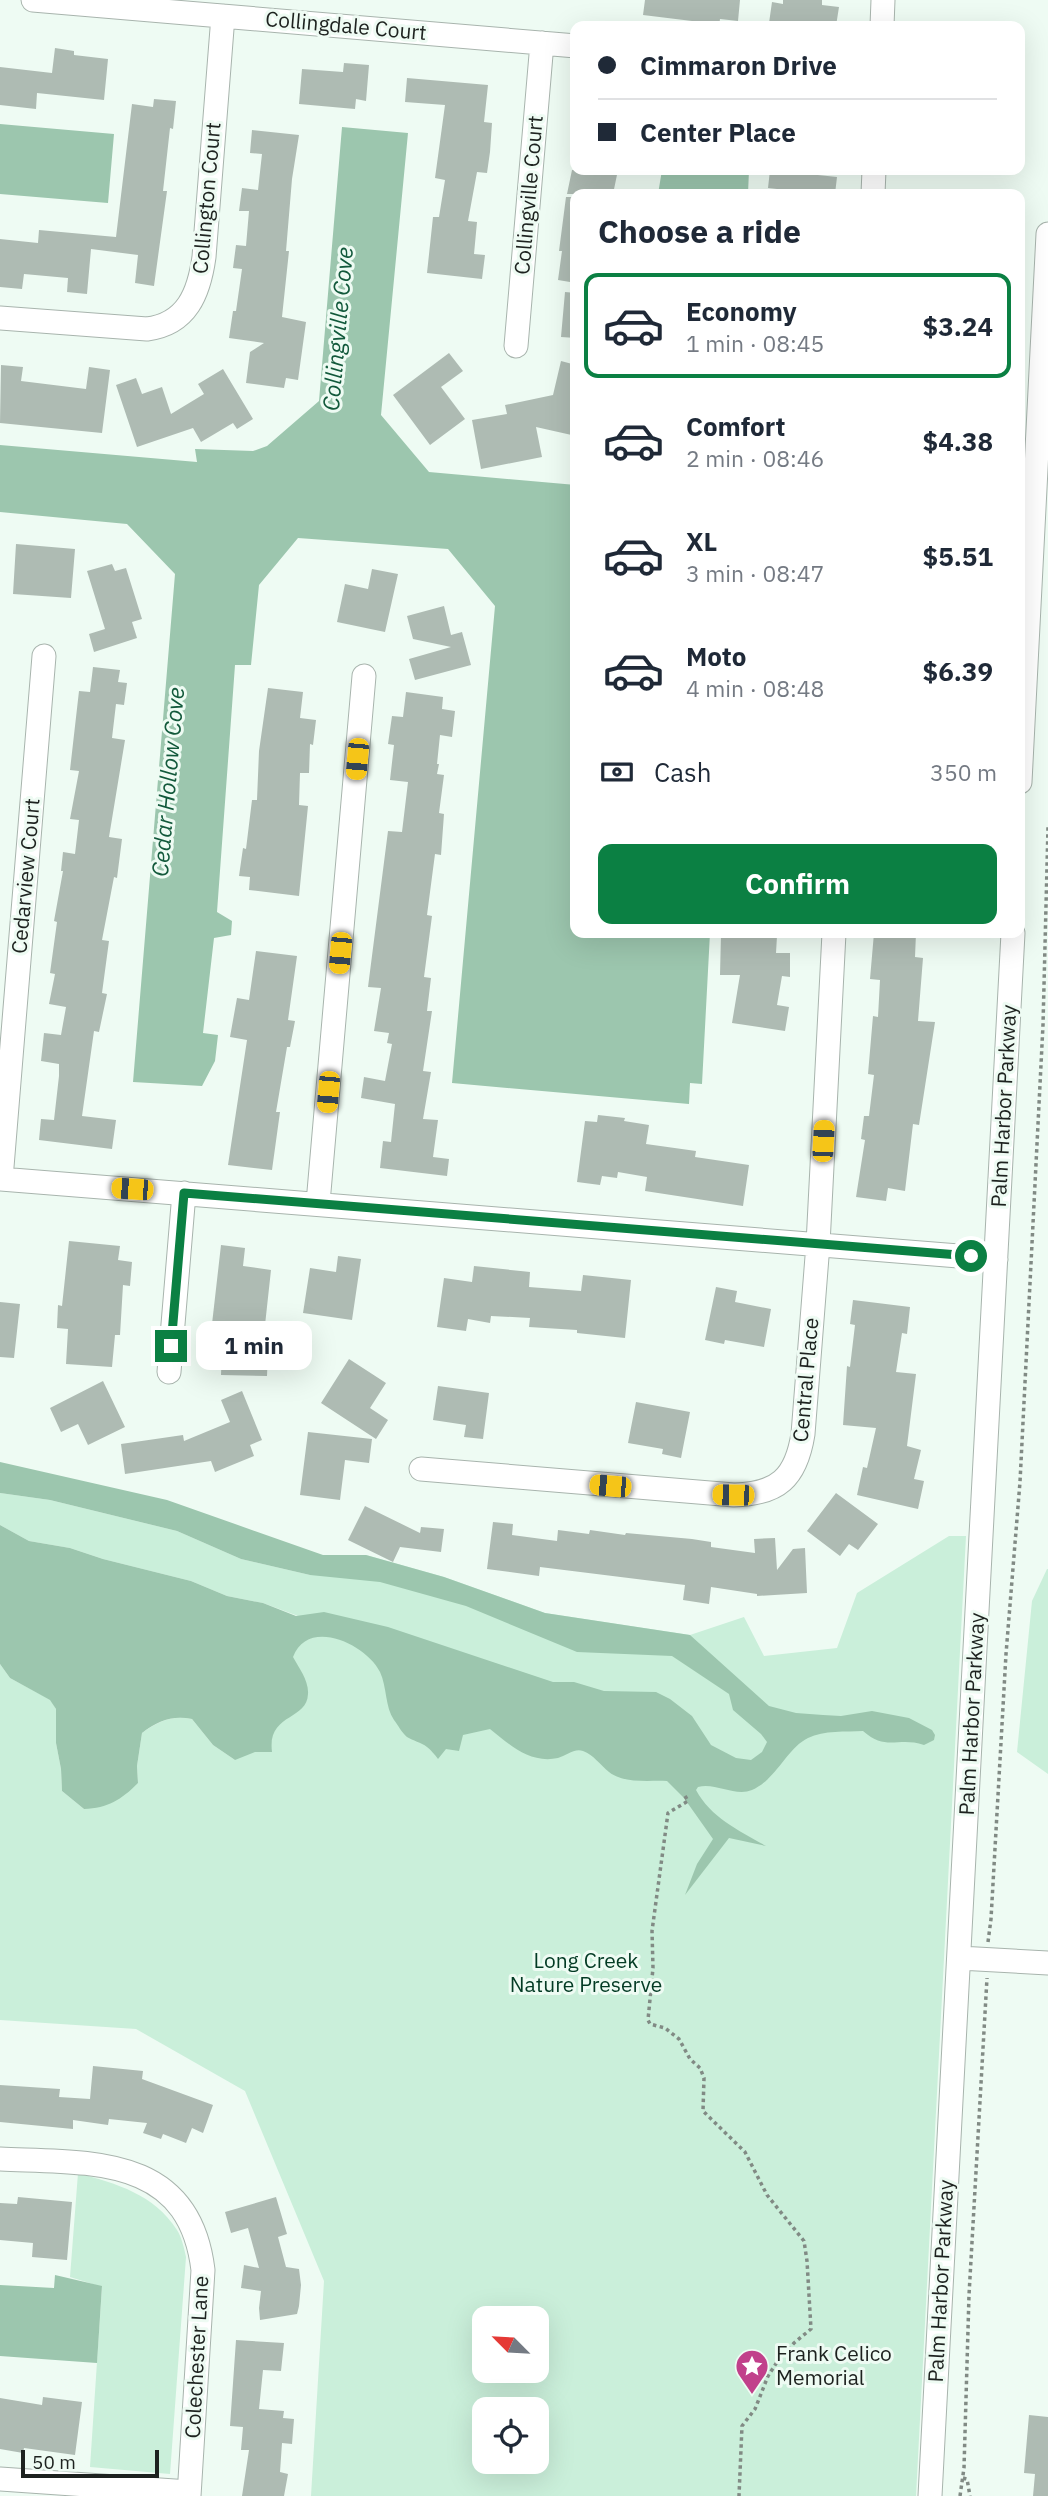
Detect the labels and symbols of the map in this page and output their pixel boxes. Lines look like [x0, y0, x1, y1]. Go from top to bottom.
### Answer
street label: Collingdale Court [264, 4, 428, 46]
street label: Collingville Court [507, 114, 549, 276]
street label: Collington Court [185, 121, 227, 275]
water label: Collingville Cove [315, 246, 359, 412]
water label: Cedar Hollow Cove [144, 686, 190, 878]
car [345, 737, 370, 781]
street label: Cedarview Court [4, 797, 46, 955]
car [328, 931, 353, 975]
street label: Palm Harbor Parkway [984, 1003, 1022, 1208]
car [316, 1070, 341, 1114]
car [812, 1119, 835, 1163]
car [111, 1177, 154, 1201]
route start [955, 1240, 987, 1272]
street label: Central Place [786, 1316, 824, 1443]
callout: 1 min [196, 1322, 311, 1370]
route end [155, 1330, 187, 1362]
car [589, 1474, 632, 1498]
car [712, 1484, 755, 1506]
street label: Palm Harbor Parkway [952, 1611, 990, 1816]
park label: Long Creek Nature Preserve [510, 1946, 662, 1998]
street label: Palm Harbor Parkway [921, 2178, 959, 2383]
street label: Colechester Lane [178, 2275, 214, 2439]
north arrow [472, 2306, 550, 2384]
place label: Frank Celico Memorial [776, 2339, 892, 2391]
place icon: Frank Celico Memorial [733, 2347, 771, 2396]
scale bar [21, 2447, 159, 2479]

